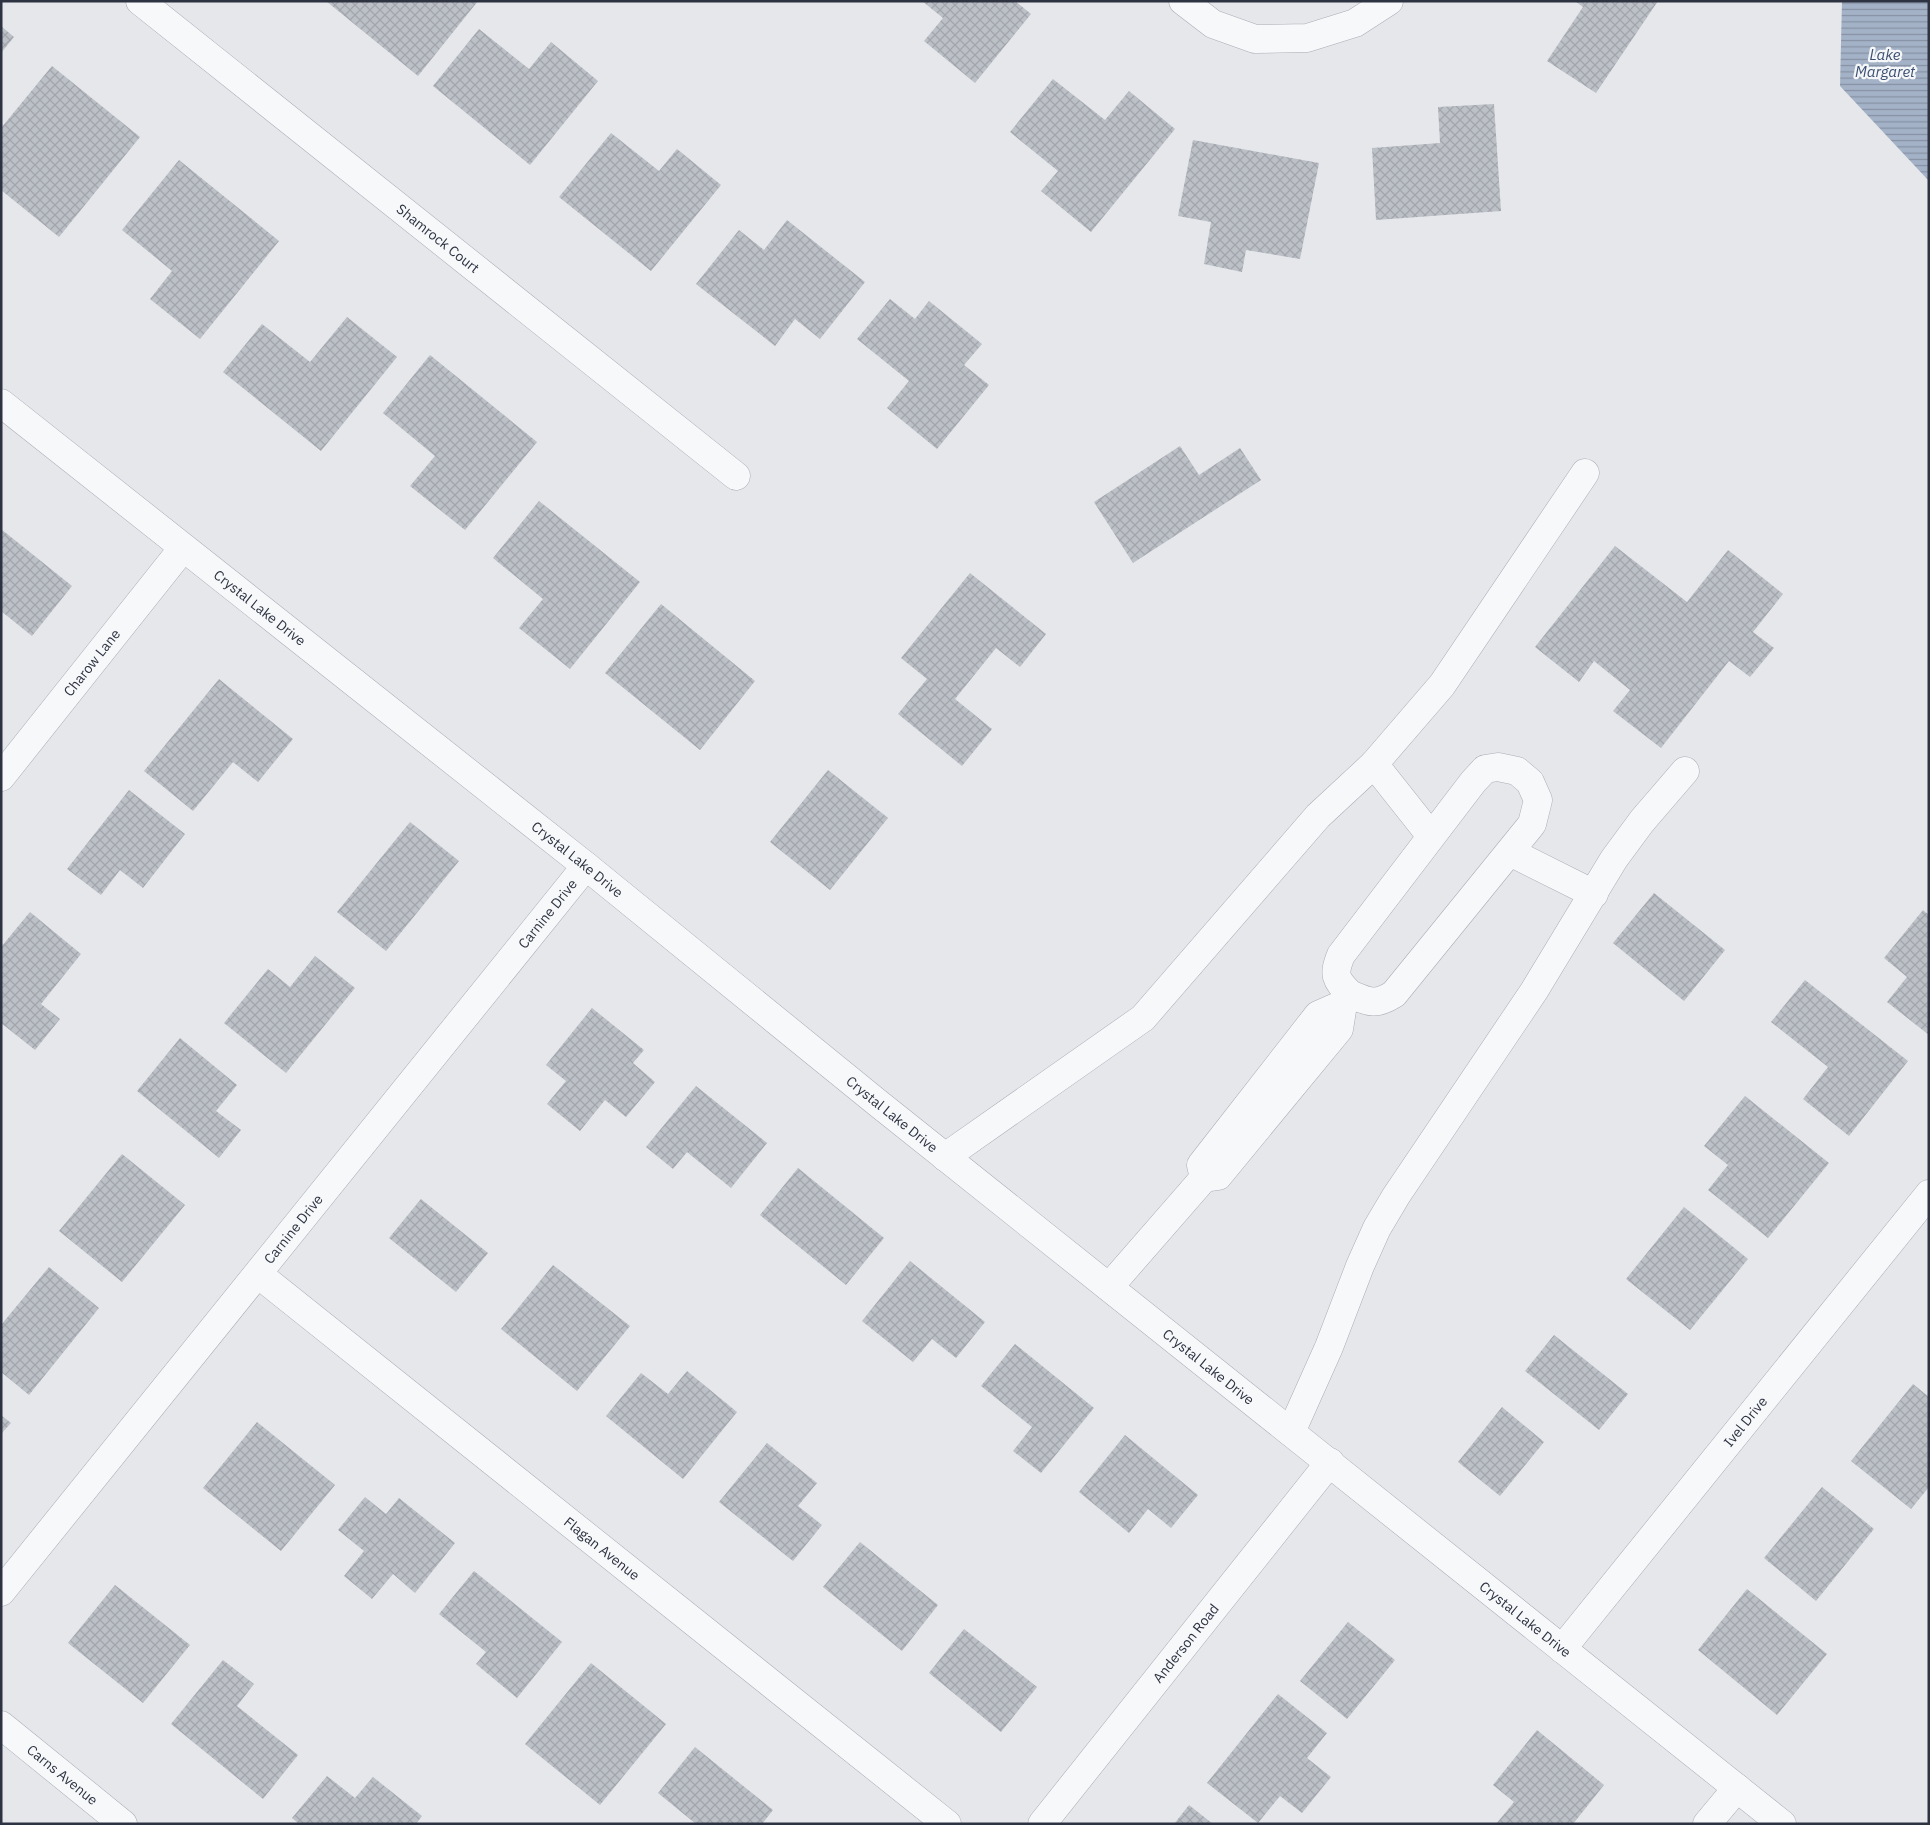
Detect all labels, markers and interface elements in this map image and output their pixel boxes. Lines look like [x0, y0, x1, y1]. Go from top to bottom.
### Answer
water label: Lake Margaret [1855, 45, 1916, 81]
street label: Shamrock Court [393, 200, 483, 277]
street label: Crystal Lake Drive [210, 566, 310, 650]
street label: Charow Lane [60, 625, 124, 700]
street label: Crystal Lake Drive [528, 817, 627, 902]
street label: Carnine Drive [514, 875, 581, 952]
street label: Crystal Lake Drive [843, 1072, 942, 1157]
street label: Carnine Drive [260, 1190, 327, 1268]
street label: Crystal Lake Drive [1159, 1325, 1258, 1409]
street label: Ivel Drive [1720, 1393, 1771, 1451]
street label: Flagan Avenue [560, 1513, 644, 1584]
street label: Crystal Lake Drive [1476, 1577, 1575, 1661]
street label: Anderson Road [1149, 1600, 1223, 1686]
street label: Carns Avenue [23, 1741, 102, 1809]

